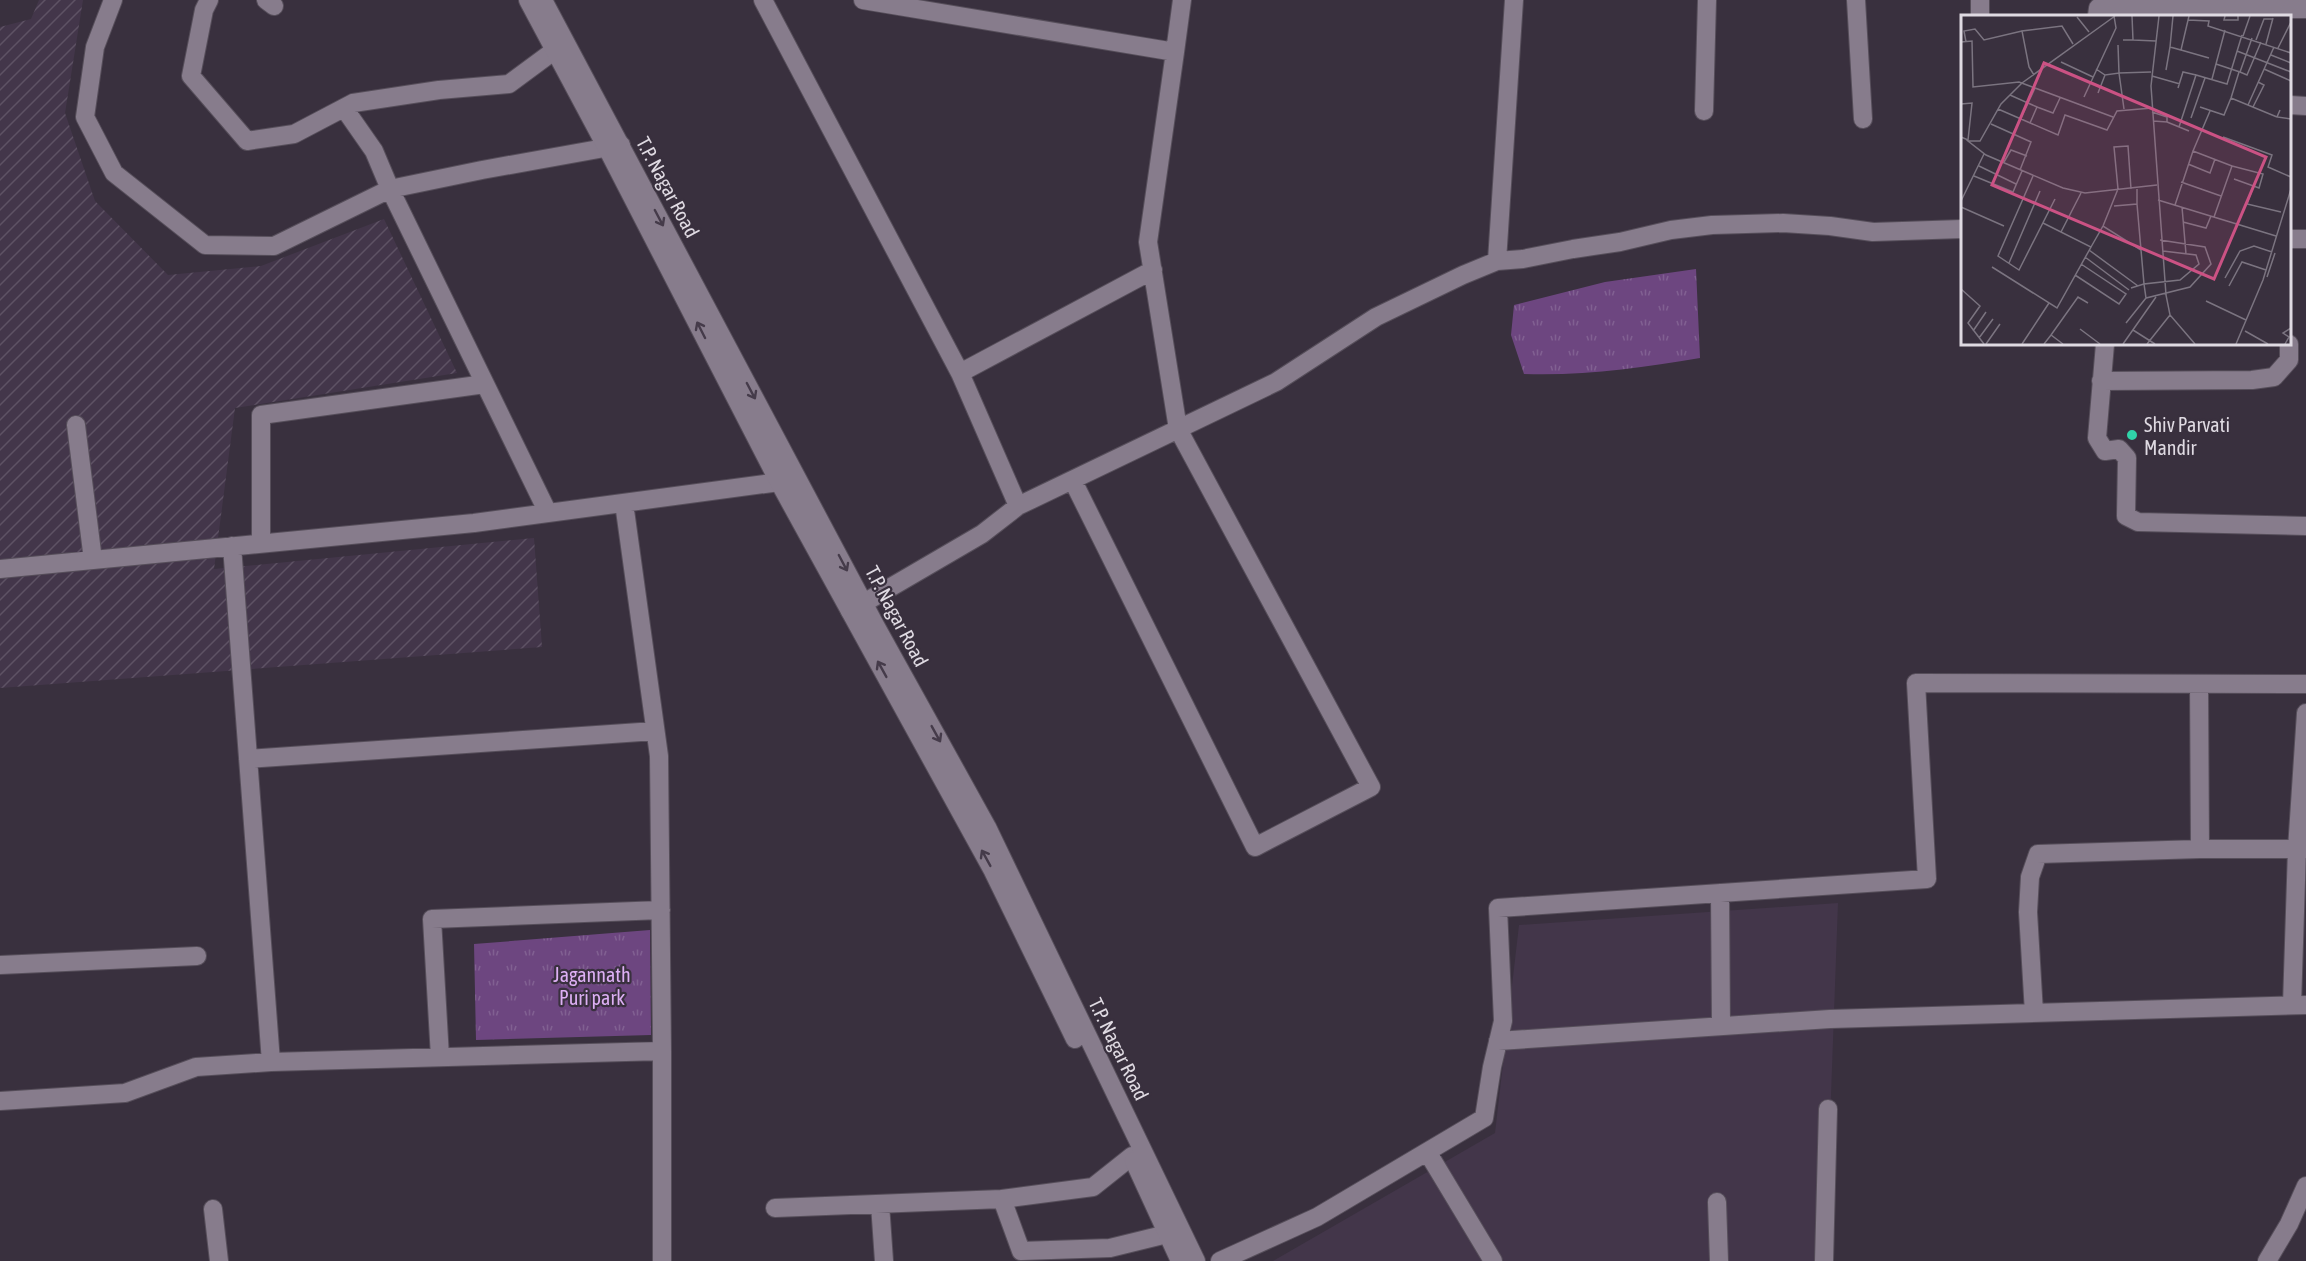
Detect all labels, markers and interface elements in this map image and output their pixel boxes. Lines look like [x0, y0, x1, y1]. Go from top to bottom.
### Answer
inset map [1961, 15, 2291, 345]
street label: T.P. Nagar Road [632, 133, 704, 241]
one-way arrow [654, 209, 665, 227]
one-way arrow [695, 322, 706, 340]
one-way arrow [746, 381, 757, 399]
place label: Shiv Parvati Mandir [2144, 413, 2230, 459]
marker: Shiv Parvati Mandir [2125, 428, 2139, 442]
one-way arrow [838, 553, 849, 571]
street label: T.P. Nagar Road [861, 562, 933, 670]
one-way arrow [876, 661, 888, 678]
one-way arrow [930, 725, 942, 742]
one-way arrow [980, 850, 992, 867]
park label: Jagannath Puri park [553, 963, 631, 1009]
street label: T.P. Nagar Road [1084, 994, 1154, 1104]

